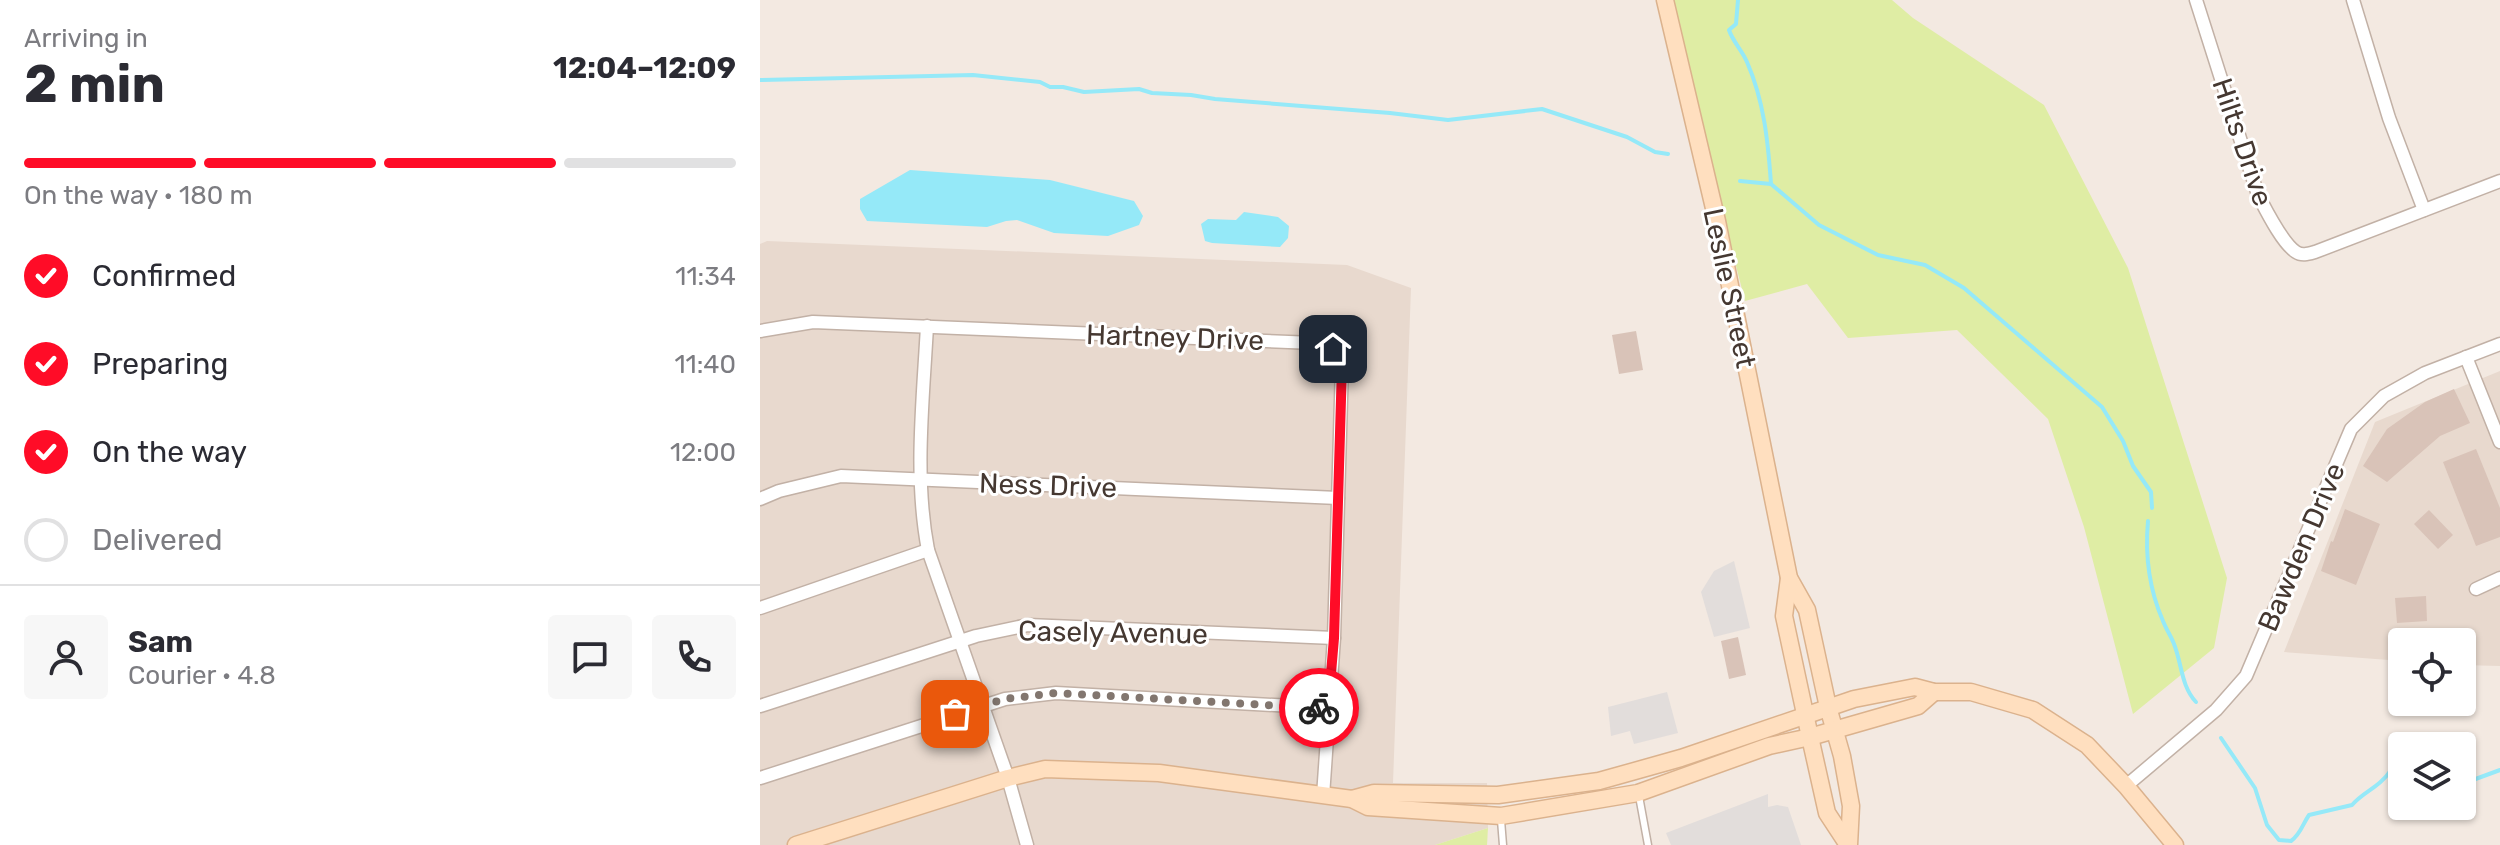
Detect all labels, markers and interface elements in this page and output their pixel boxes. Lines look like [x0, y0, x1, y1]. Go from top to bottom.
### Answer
text: Arriving in [24, 23, 148, 54]
text: 12:04–12:09 [553, 50, 736, 86]
text: 2 min [24, 53, 165, 115]
street label: Hilts Drive [2205, 74, 2280, 210]
text: On the way · 180 m [24, 180, 253, 211]
street label: Leslie Street [1696, 205, 1763, 371]
icon: check [24, 254, 68, 298]
text: Confirmed [92, 258, 236, 294]
text: 11:34 [675, 261, 736, 292]
pin [1299, 315, 1367, 383]
street label: Hartney Drive [1085, 318, 1265, 357]
icon: home [1311, 327, 1355, 371]
icon: check [24, 342, 68, 386]
text: Preparing [92, 346, 228, 382]
text: 11:40 [674, 349, 736, 380]
icon: check [24, 430, 68, 474]
text: On the way [92, 434, 247, 470]
text: 12:00 [670, 437, 736, 468]
street label: Bawden Drive [2251, 458, 2352, 636]
street label: Ness Drive [978, 467, 1117, 504]
text: Delivered [92, 522, 223, 558]
street label: Casely Avenue [1018, 614, 1208, 651]
button: person [24, 615, 108, 699]
button: chat [548, 615, 632, 699]
button: phone [652, 615, 736, 699]
text: Sam [128, 624, 193, 660]
map controls [2388, 628, 2476, 820]
button: locate [2388, 628, 2476, 716]
text: Courier · 4.8 [128, 660, 276, 691]
courier [1279, 668, 1359, 748]
pin [921, 680, 989, 748]
icon: bike [1297, 686, 1341, 730]
icon: bag [933, 692, 977, 736]
button: layers [2388, 732, 2476, 820]

